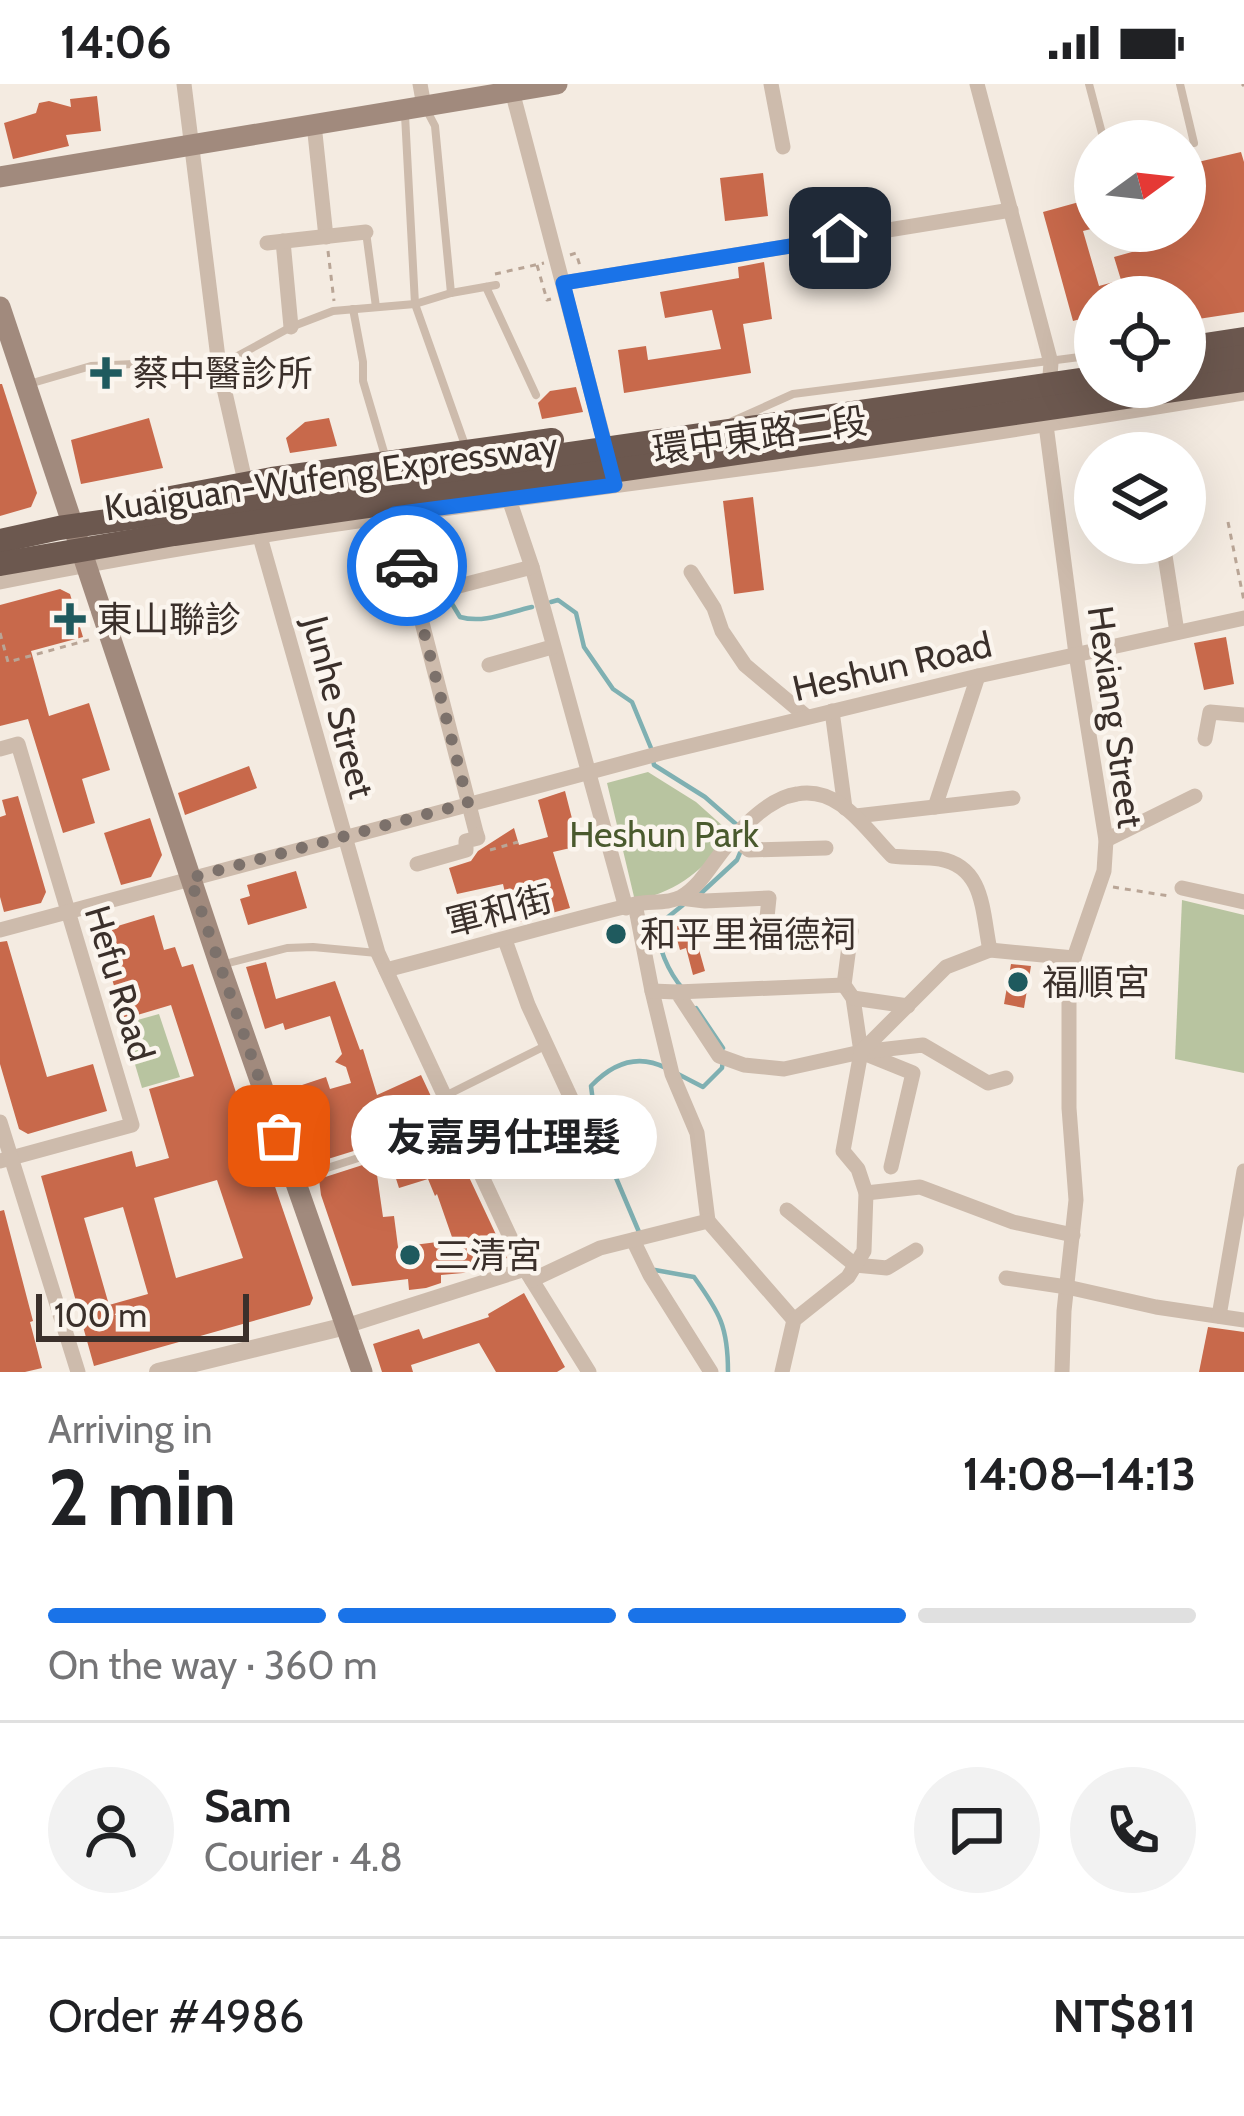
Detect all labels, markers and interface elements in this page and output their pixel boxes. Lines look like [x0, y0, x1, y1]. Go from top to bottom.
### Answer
text: 14:06 [60, 15, 172, 69]
north arrow [1074, 120, 1206, 252]
map controls [1074, 120, 1206, 564]
pin [789, 187, 891, 289]
icon: home [807, 205, 873, 271]
button: locate [1074, 276, 1206, 408]
place label: 蔡中醫診所 [133, 351, 313, 395]
marker: 蔡中醫診所 [90, 357, 122, 389]
street label: 環中東路二段 [650, 398, 870, 472]
street label: Kuaiguan-Wufeng Expressway [101, 422, 561, 530]
button: layers [1074, 432, 1206, 564]
courier [347, 506, 467, 626]
icon: car [374, 533, 440, 599]
place label: 東山聯診 [97, 597, 241, 641]
marker: 東山聯診 [54, 603, 86, 635]
street label: Hexiang Street [1079, 603, 1153, 831]
street label: Junhe Street [293, 610, 384, 803]
street label: Heshun Road [788, 622, 996, 710]
park label: Heshun Park [569, 812, 760, 856]
street label: 軍和街 [441, 876, 557, 944]
street label: Hefu Road [76, 900, 164, 1066]
place label: 和平里福德祠 [640, 912, 856, 956]
marker: 和平里福德祠 [603, 921, 629, 947]
place label: 福順宮 [1042, 960, 1150, 1004]
marker: 福順宮 [1005, 969, 1031, 995]
pin [228, 1085, 330, 1187]
callout: 友嘉男仕理髮 [351, 1094, 657, 1178]
icon: bag [246, 1103, 312, 1169]
text: 友嘉男仕理髮 [387, 1113, 621, 1161]
place label: 三清宮 [434, 1233, 542, 1277]
marker: 三清宮 [397, 1242, 423, 1268]
scale bar [36, 1288, 249, 1341]
text: 100 m [54, 1295, 147, 1335]
text: Arriving in [48, 1405, 212, 1453]
text: 14:08–14:13 [963, 1447, 1196, 1501]
text: 2 min [48, 1450, 236, 1545]
text: On the way · 360 m [48, 1641, 377, 1689]
button: person [48, 1767, 174, 1893]
button: chat [914, 1767, 1040, 1893]
button: phone [1070, 1767, 1196, 1893]
text: Sam [204, 1779, 292, 1833]
text: Courier · 4.8 [204, 1833, 403, 1881]
text: Order #4986 [48, 1989, 304, 2043]
text: NT$811 [1053, 1989, 1196, 2043]

